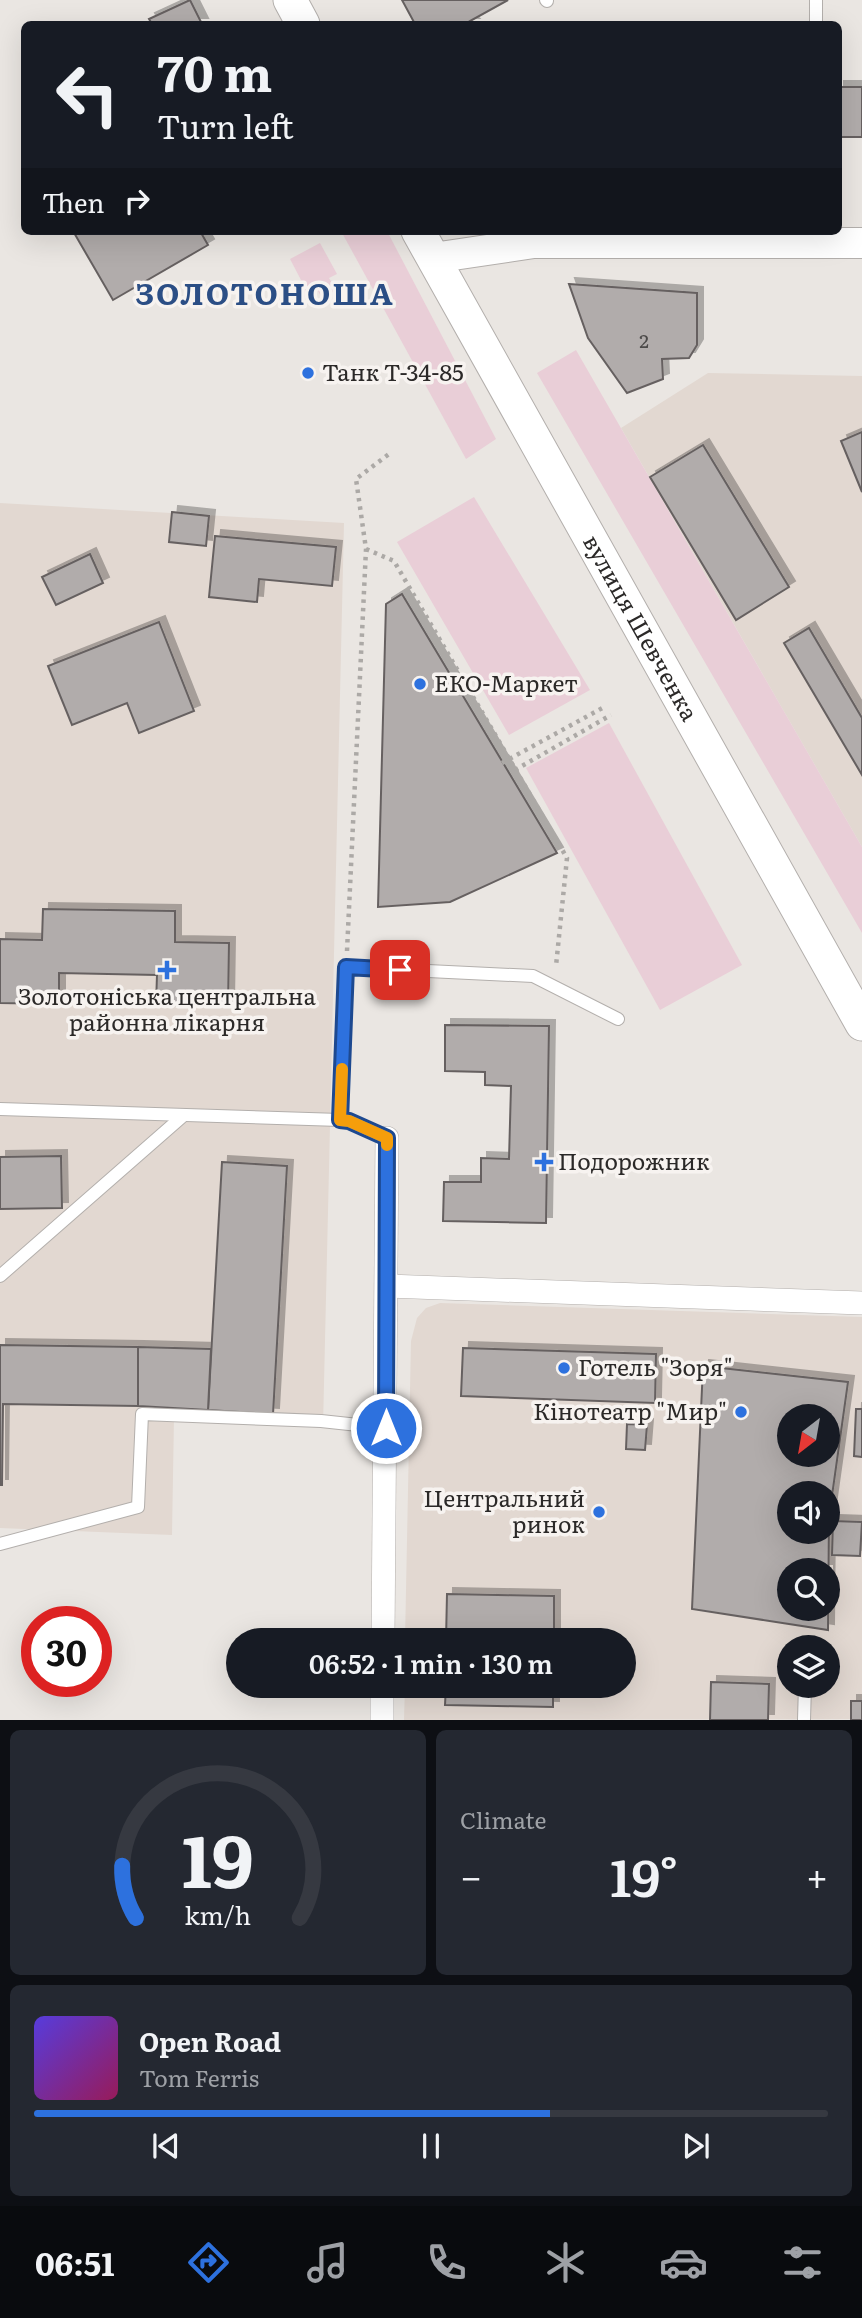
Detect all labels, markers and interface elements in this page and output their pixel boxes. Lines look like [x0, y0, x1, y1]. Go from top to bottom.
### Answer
text: 70 m [157, 34, 272, 107]
icon: left [42, 49, 133, 140]
text: Turn left [157, 101, 294, 149]
text: Then [42, 182, 104, 221]
icon: right [118, 182, 156, 220]
district label: ЗОЛОТОНОША [135, 270, 395, 314]
house number: 2 [639, 326, 649, 354]
place label: Танк Т-34-85 [322, 354, 464, 388]
marker: Танк Т-34-85 [300, 365, 316, 381]
street label: вулиця Шевченка [576, 528, 708, 727]
place label: ЕКО-Маркет [434, 665, 578, 699]
marker: ЕКО-Маркет [412, 676, 428, 692]
pin [370, 940, 430, 1000]
icon: arrive [381, 951, 419, 989]
marker: Золотоніська центральна районна лікарня [157, 960, 177, 980]
place label: Золотоніська центральна районна лікарня [18, 978, 317, 1038]
place label: Подорожник [558, 1143, 710, 1177]
marker: Подорожник [536, 1154, 552, 1170]
place label: Готель "Зоря" [578, 1349, 733, 1383]
marker: Готель "Зоря" [556, 1360, 572, 1376]
position arrow [349, 1391, 423, 1465]
place label: Кінотеатр "Мир" [533, 1393, 727, 1427]
marker: Кінотеатр "Мир" [733, 1404, 749, 1420]
north arrow [777, 1404, 840, 1466]
map controls [777, 1404, 840, 1698]
place label: Центральний ринок [424, 1480, 585, 1540]
button: sound [777, 1481, 840, 1544]
marker: Центральний ринок [591, 1504, 607, 1520]
button: search [777, 1558, 840, 1621]
speed limit sign: 30 [21, 1606, 112, 1697]
button: layers [777, 1635, 840, 1698]
text: 06:52 · 1 min · 130 m [309, 1643, 553, 1682]
text: Climate [460, 1802, 546, 1836]
text: 19 [182, 1803, 254, 1911]
text: 19° [610, 1836, 678, 1913]
text: − [460, 1846, 482, 1903]
text: + [806, 1846, 828, 1903]
text: km/h [185, 1896, 251, 1933]
text: Open Road [139, 2021, 281, 2060]
text: Tom Ferris [139, 2060, 259, 2094]
icon: previous [147, 2127, 185, 2165]
icon: pause [412, 2127, 450, 2165]
icon: next [677, 2127, 715, 2165]
text: 06:51 [35, 2238, 114, 2286]
icon: directions [184, 2238, 233, 2287]
icon: music [303, 2238, 352, 2287]
icon: phone [422, 2238, 471, 2287]
icon: climate [541, 2238, 590, 2287]
icon: car [659, 2238, 708, 2287]
icon: filters [778, 2238, 827, 2287]

